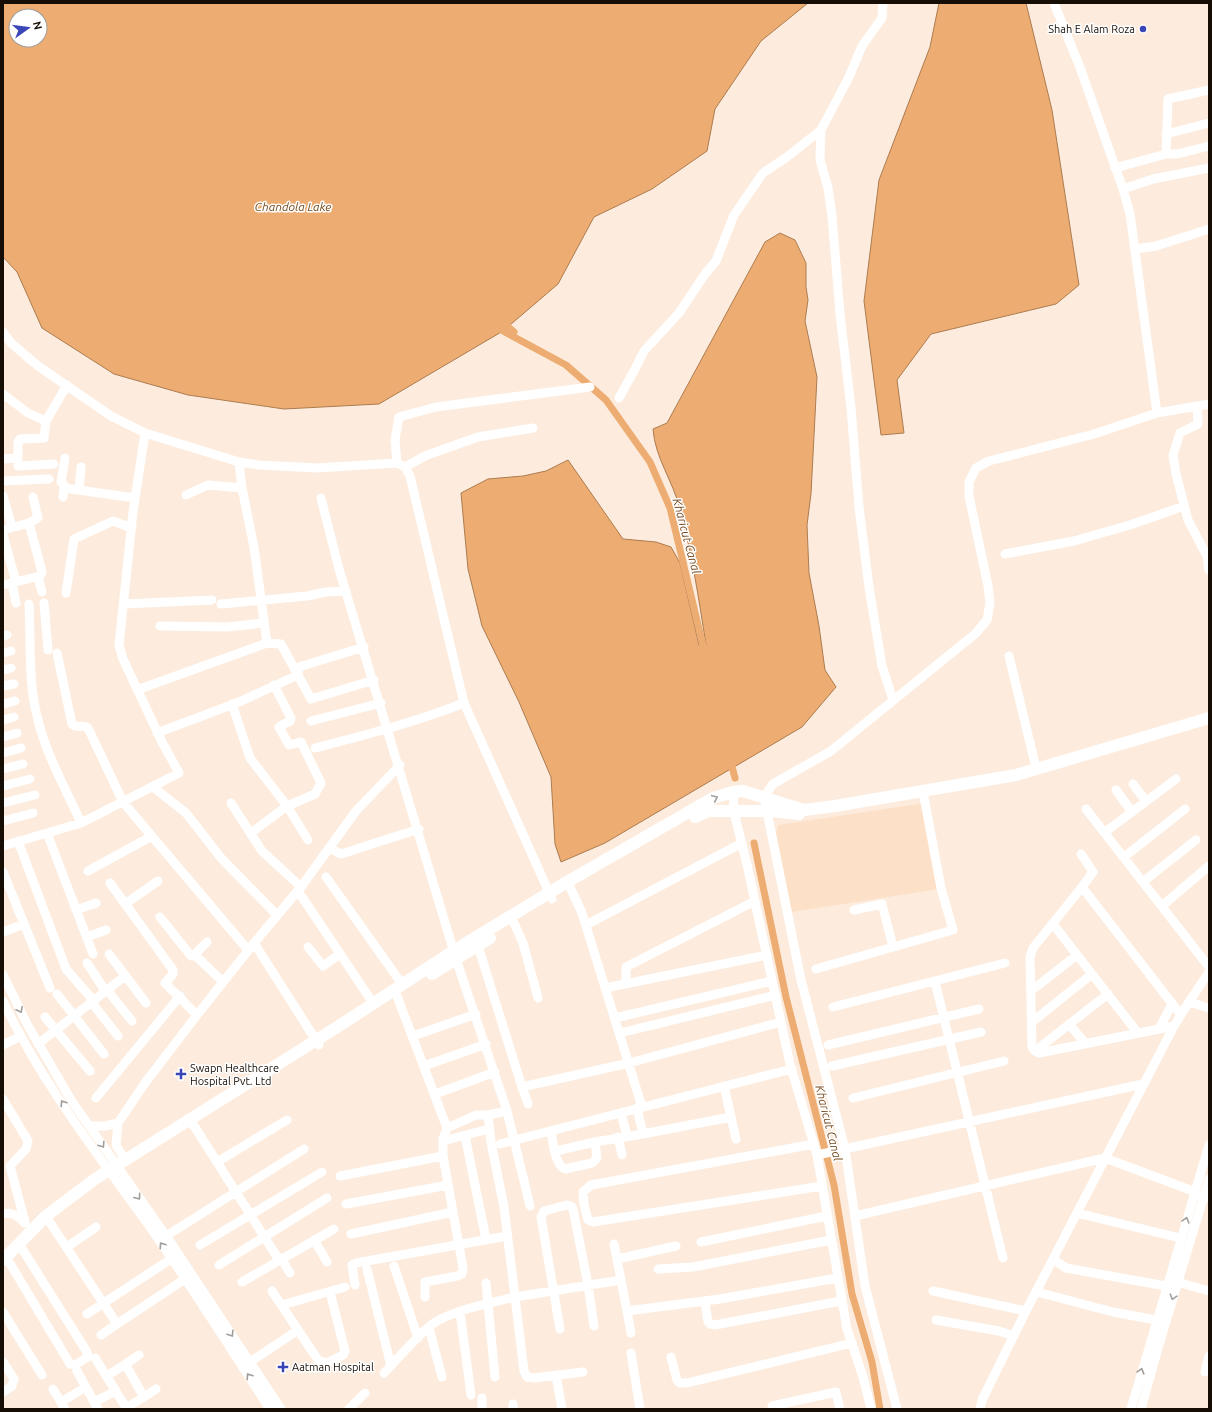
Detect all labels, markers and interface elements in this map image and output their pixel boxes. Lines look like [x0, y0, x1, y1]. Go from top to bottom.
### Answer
north arrow [8, 8, 48, 48]
text: N [31, 20, 45, 31]
place label: Shah E Alam Roza [1048, 23, 1135, 35]
marker: Shah E Alam Roza [1138, 24, 1148, 34]
water label: Chandola Lake [255, 200, 331, 213]
water label: Kharicut Canal [671, 497, 704, 576]
one-way arrow [711, 795, 718, 803]
one-way arrow [15, 1006, 23, 1013]
place label: Swapn Healthcare Hospital Pvt. Ltd [190, 1062, 279, 1087]
marker: Swapn Healthcare Hospital Pvt. Ltd [175, 1068, 187, 1080]
water label: Kharicut Canal [813, 1084, 845, 1163]
one-way arrow [60, 1100, 68, 1107]
one-way arrow [97, 1141, 105, 1148]
one-way arrow [133, 1193, 140, 1200]
one-way arrow [1181, 1216, 1190, 1223]
one-way arrow [160, 1242, 167, 1249]
one-way arrow [1169, 1293, 1178, 1300]
one-way arrow [226, 1330, 234, 1337]
marker: Aatman Hospital [277, 1361, 289, 1373]
place label: Aatman Hospital [292, 1361, 374, 1373]
one-way arrow [1137, 1368, 1145, 1375]
one-way arrow [247, 1374, 254, 1381]

